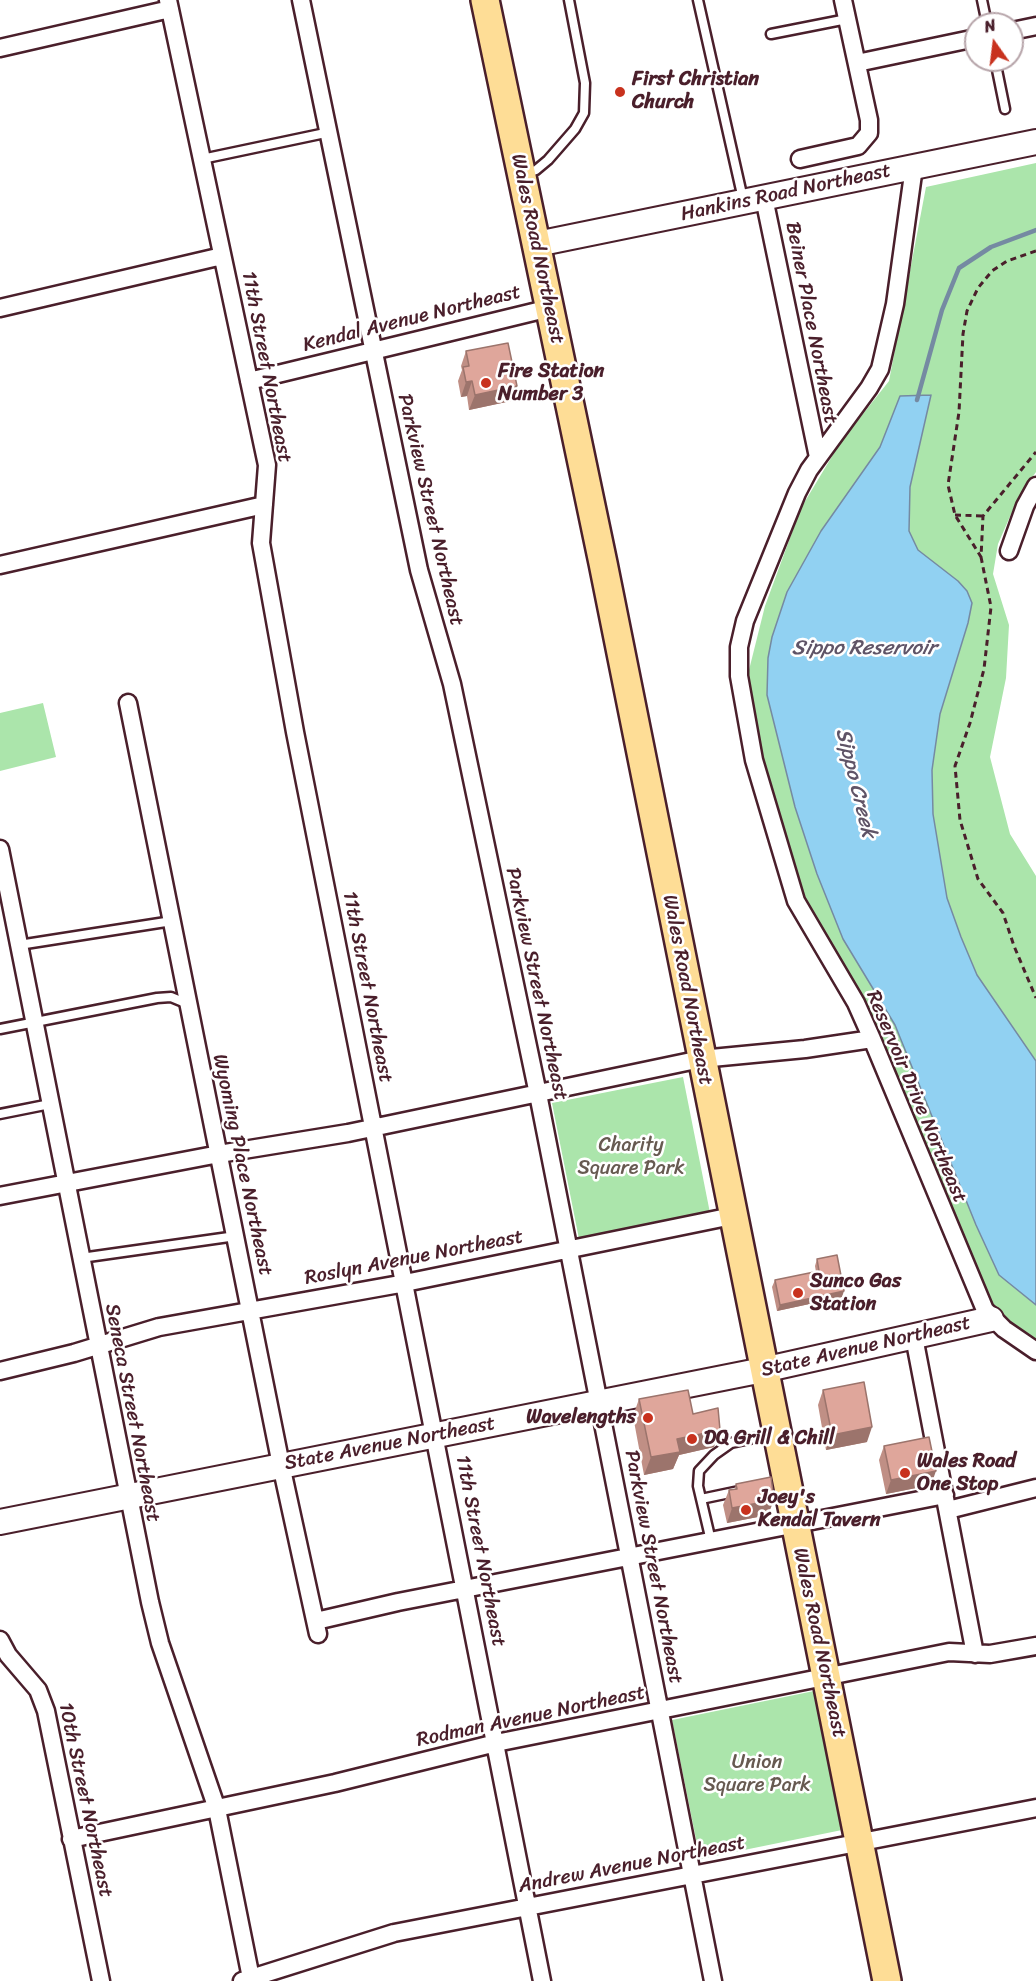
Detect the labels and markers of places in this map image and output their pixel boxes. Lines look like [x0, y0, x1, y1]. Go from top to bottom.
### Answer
place label: First Christian Church [632, 68, 759, 115]
marker: First Christian Church [613, 85, 627, 99]
place label: Fire Station Number 3 [498, 360, 604, 407]
marker: Fire Station Number 3 [479, 376, 493, 390]
place label: Sunco Gas Station [810, 1270, 901, 1317]
marker: Sunco Gas Station [791, 1286, 805, 1300]
place label: Wavelengths [526, 1406, 636, 1430]
marker: Wavelengths [641, 1411, 655, 1425]
place label: DQ Grill & Chill [704, 1427, 835, 1451]
marker: DQ Grill & Chill [685, 1432, 699, 1446]
place label: Wales Road One Stop [917, 1450, 1016, 1497]
marker: Wales Road One Stop [898, 1466, 912, 1480]
place label: Joey's Kendal Tavern [758, 1486, 881, 1533]
marker: Joey's Kendal Tavern [739, 1503, 753, 1517]

